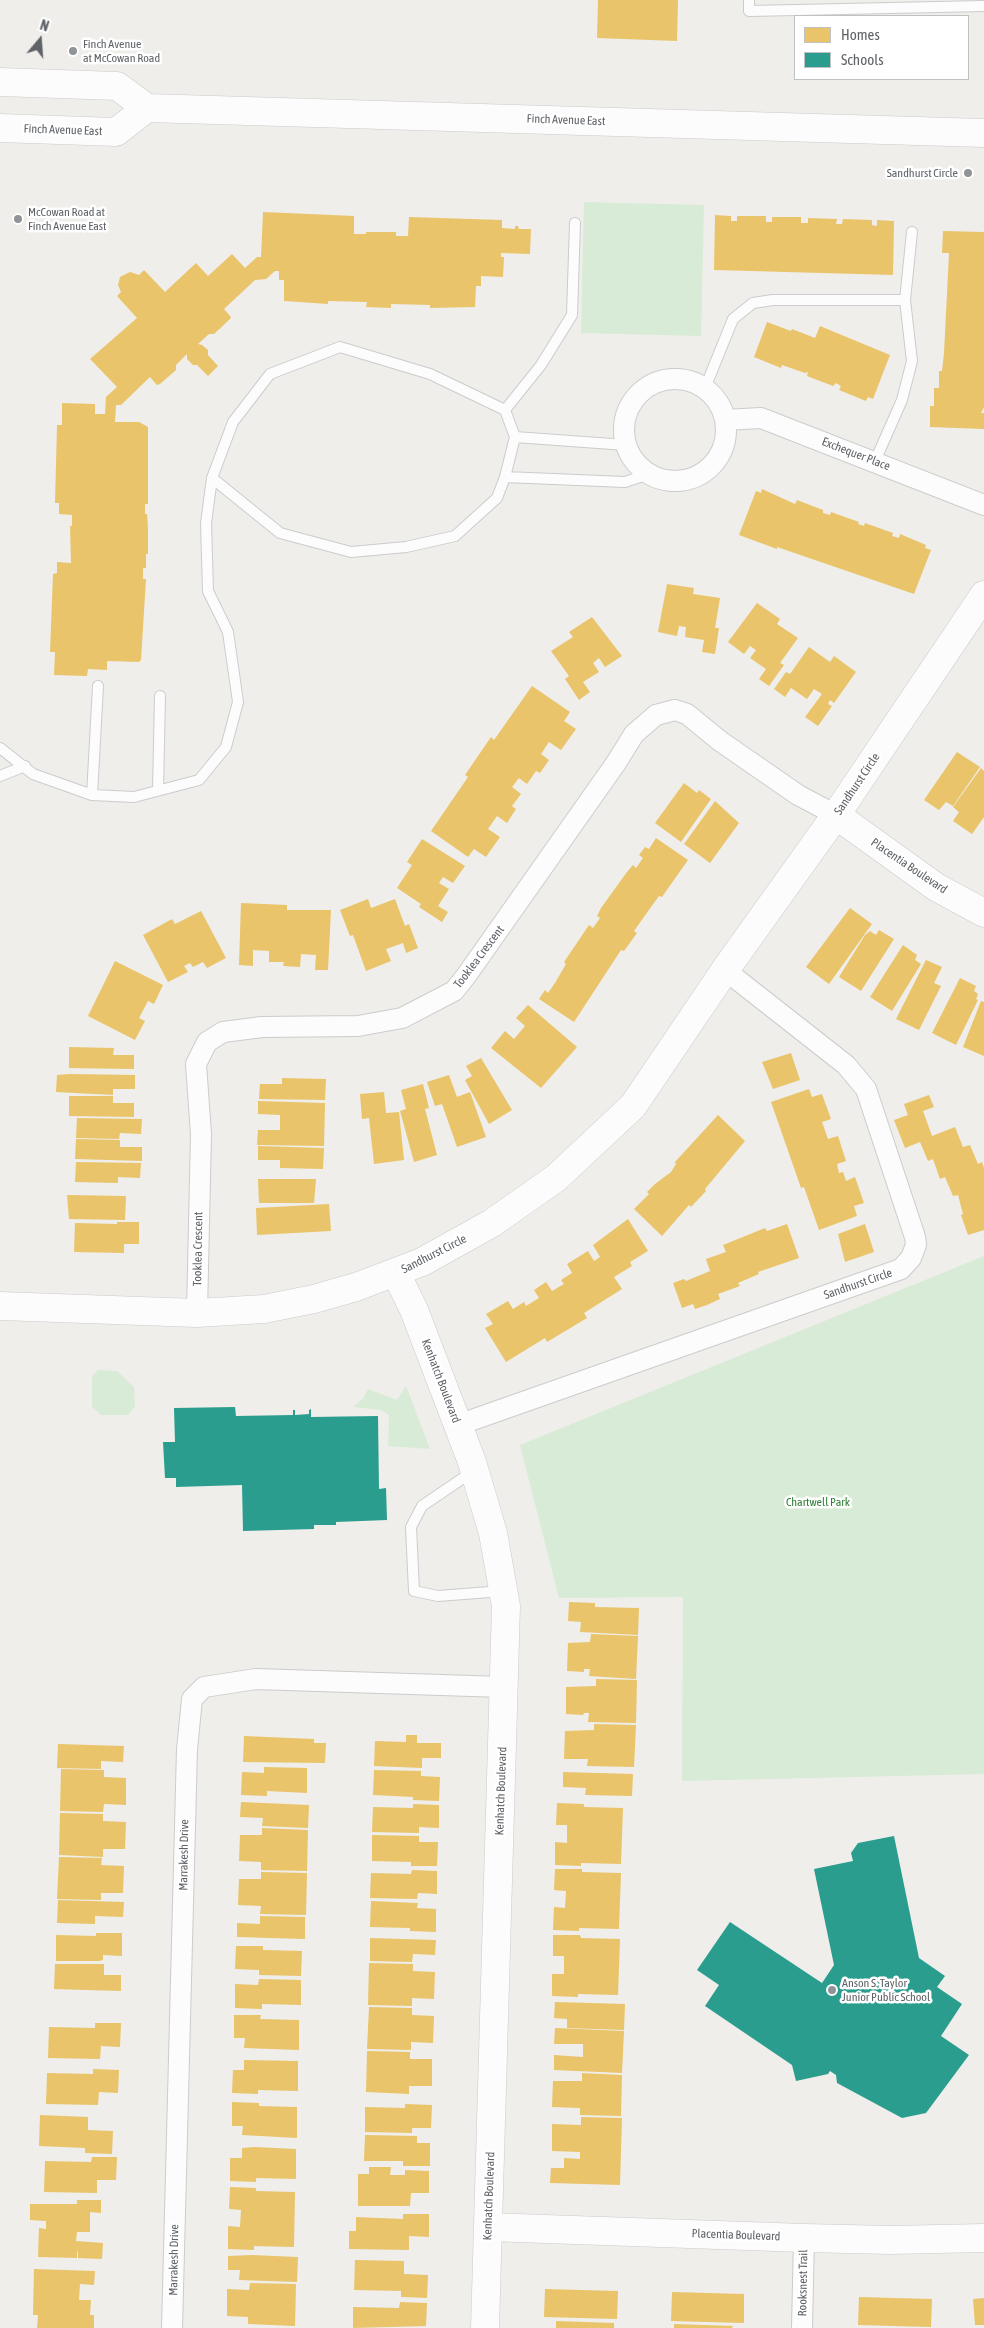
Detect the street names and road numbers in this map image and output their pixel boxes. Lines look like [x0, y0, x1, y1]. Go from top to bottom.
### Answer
street label: Finch Avenue East [526, 111, 606, 129]
street label: Finch Avenue East [23, 121, 103, 139]
street label: Exchequer Place [820, 434, 892, 474]
street label: Sandhurst Circle [831, 750, 883, 818]
street label: Placentia Boulevard [868, 835, 950, 897]
street label: Tooklea Crescent [451, 923, 507, 991]
street label: Tooklea Crescent [190, 1212, 206, 1286]
street label: Sandhurst Circle [399, 1231, 469, 1277]
street label: Sandhurst Circle [822, 1266, 894, 1302]
street label: Kenhatch Boulevard [418, 1337, 464, 1425]
street label: Kenhatch Boulevard [492, 1746, 510, 1836]
street label: Marrakesh Drive [176, 1819, 192, 1891]
street label: Kenhatch Boulevard [480, 2151, 498, 2241]
street label: Marrakesh Drive [166, 2224, 182, 2296]
street label: Placentia Boulevard [691, 2226, 781, 2244]
street label: Rooksnest Trail [795, 2249, 811, 2317]

